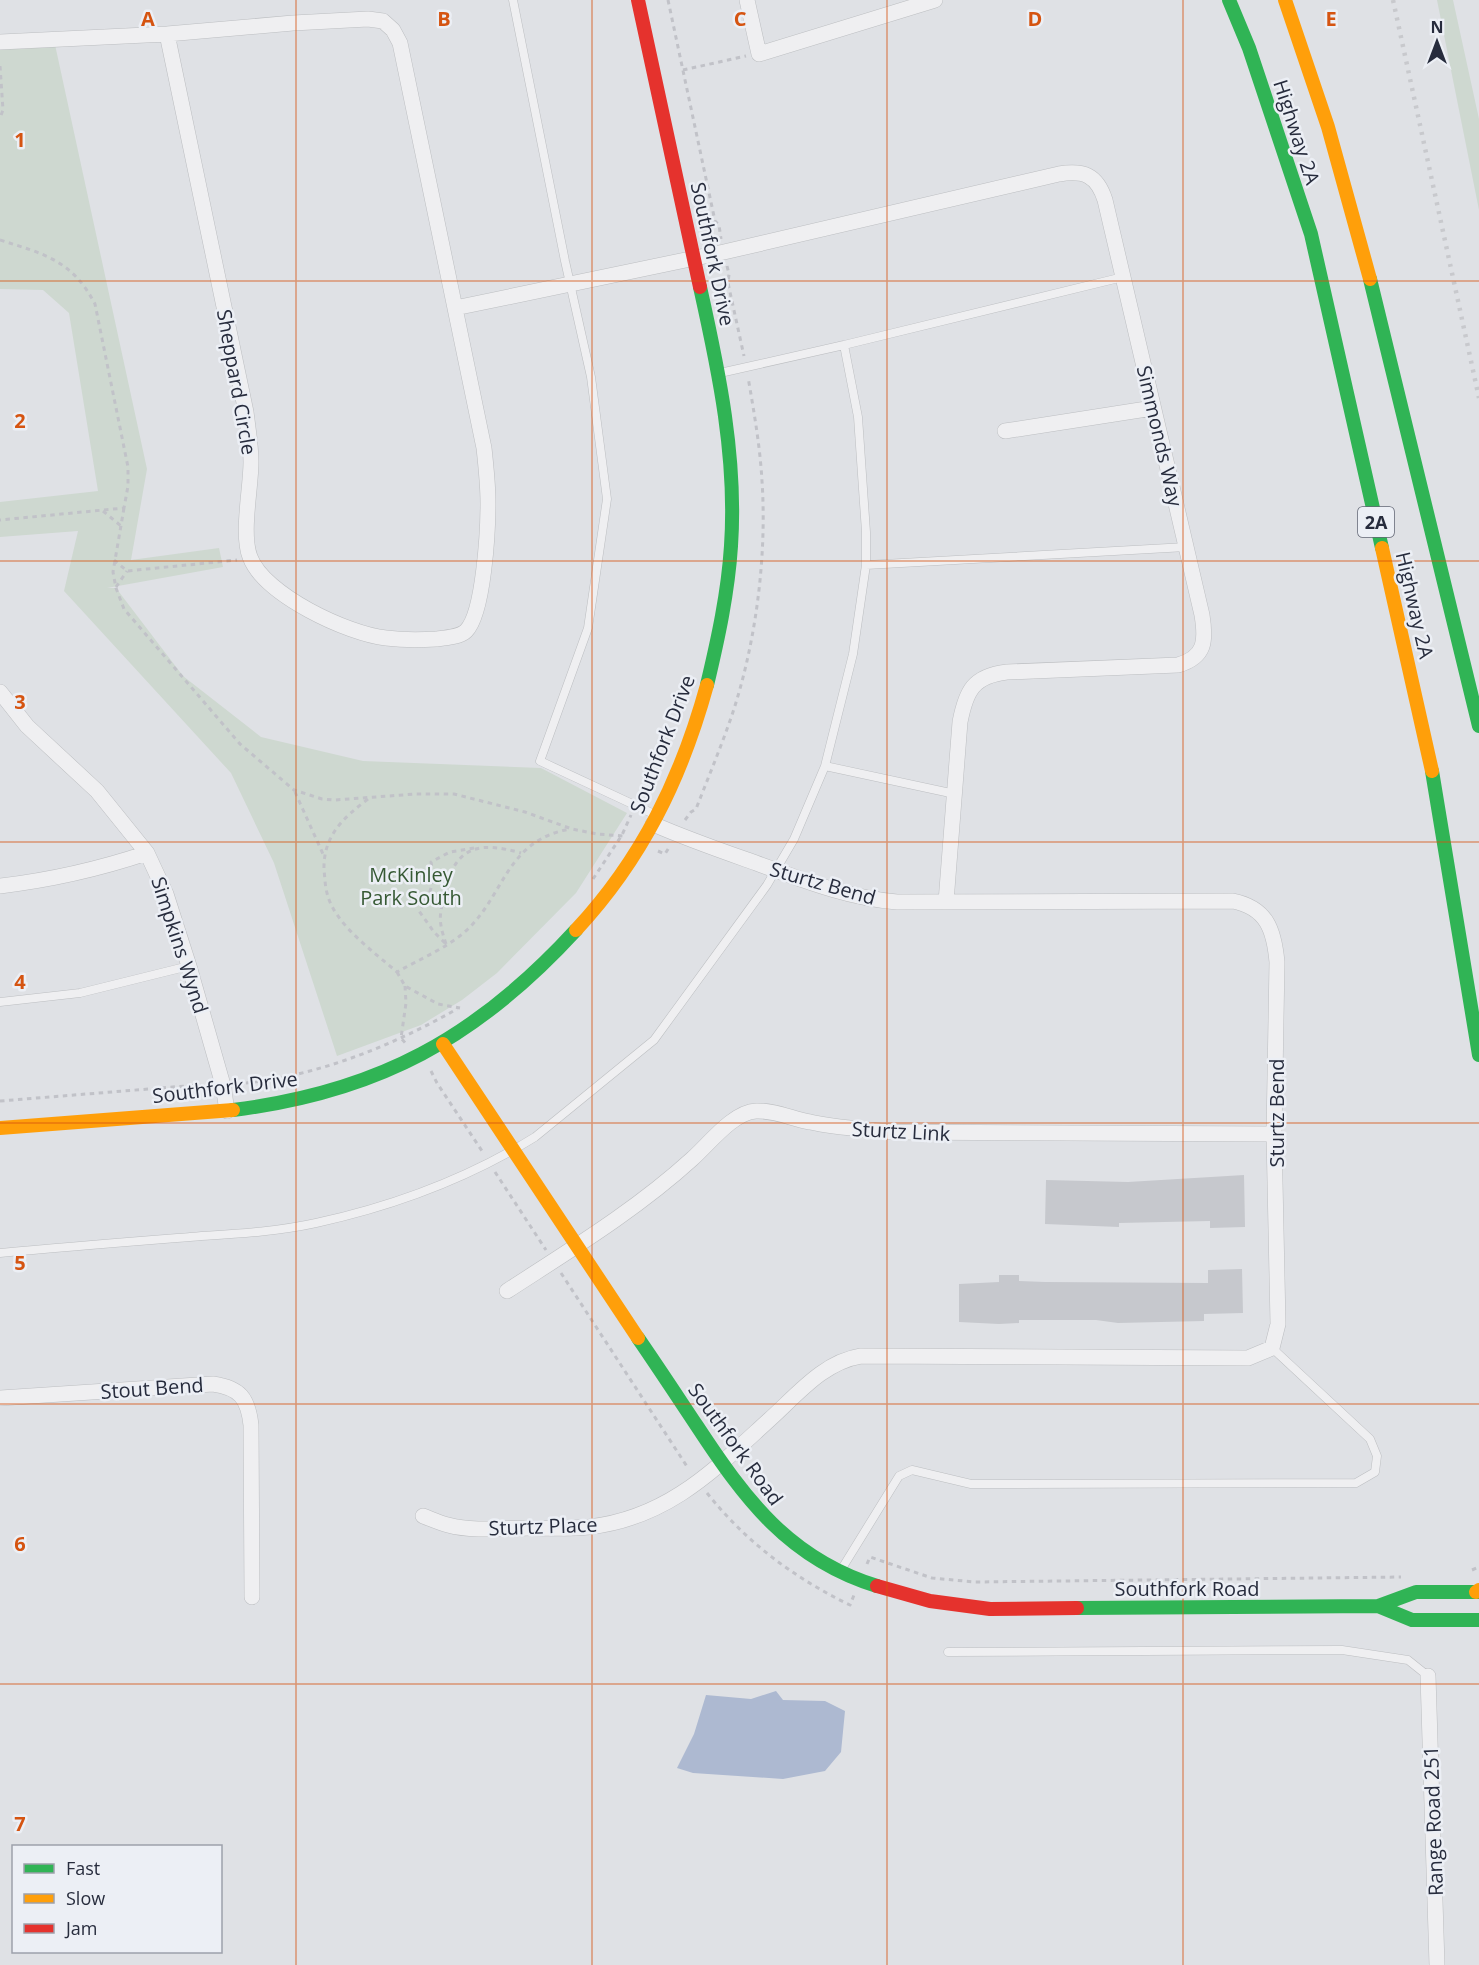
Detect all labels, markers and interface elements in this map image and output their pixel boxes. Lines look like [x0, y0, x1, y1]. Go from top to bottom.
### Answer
text: A [141, 5, 155, 32]
text: B [437, 5, 451, 32]
text: C [734, 5, 747, 32]
text: D [1028, 5, 1042, 32]
text: E [1325, 5, 1337, 32]
north arrow [1407, 12, 1467, 72]
text: N [1430, 16, 1444, 38]
street label: Highway 2A [1267, 76, 1327, 188]
text: 1 [14, 126, 26, 153]
street label: Southfork Drive [685, 180, 741, 328]
street label: Sheppard Circle [211, 307, 263, 457]
street label: Simmonds Way [1131, 363, 1190, 510]
text: 2 [14, 407, 26, 434]
road number: 2A [1358, 507, 1394, 537]
street label: Highway 2A [1390, 549, 1440, 661]
street label: Southfork Drive [623, 671, 701, 817]
text: 3 [14, 688, 26, 715]
street label: Sturtz Bend [767, 855, 879, 911]
park label: McKinley Park South [360, 861, 462, 911]
street label: Simpkins Wynd [145, 873, 215, 1017]
text: 4 [14, 968, 26, 995]
street label: Sturtz Bend [1263, 1059, 1290, 1167]
street label: Southfork Drive [151, 1065, 299, 1109]
street label: Sturtz Link [851, 1115, 951, 1147]
text: 5 [14, 1249, 26, 1276]
street label: Stout Bend [99, 1371, 205, 1405]
street label: Southfork Road [682, 1377, 790, 1511]
street label: Sturtz Place [488, 1511, 598, 1541]
text: 6 [14, 1530, 26, 1557]
street label: Southfork Road [1114, 1575, 1260, 1602]
street label: Range Road 251 [1417, 1745, 1449, 1897]
text: 7 [14, 1810, 26, 1837]
legend [12, 1845, 222, 1953]
text: Fast [66, 1856, 100, 1880]
text: Slow [66, 1886, 105, 1910]
text: Jam [64, 1916, 98, 1940]

